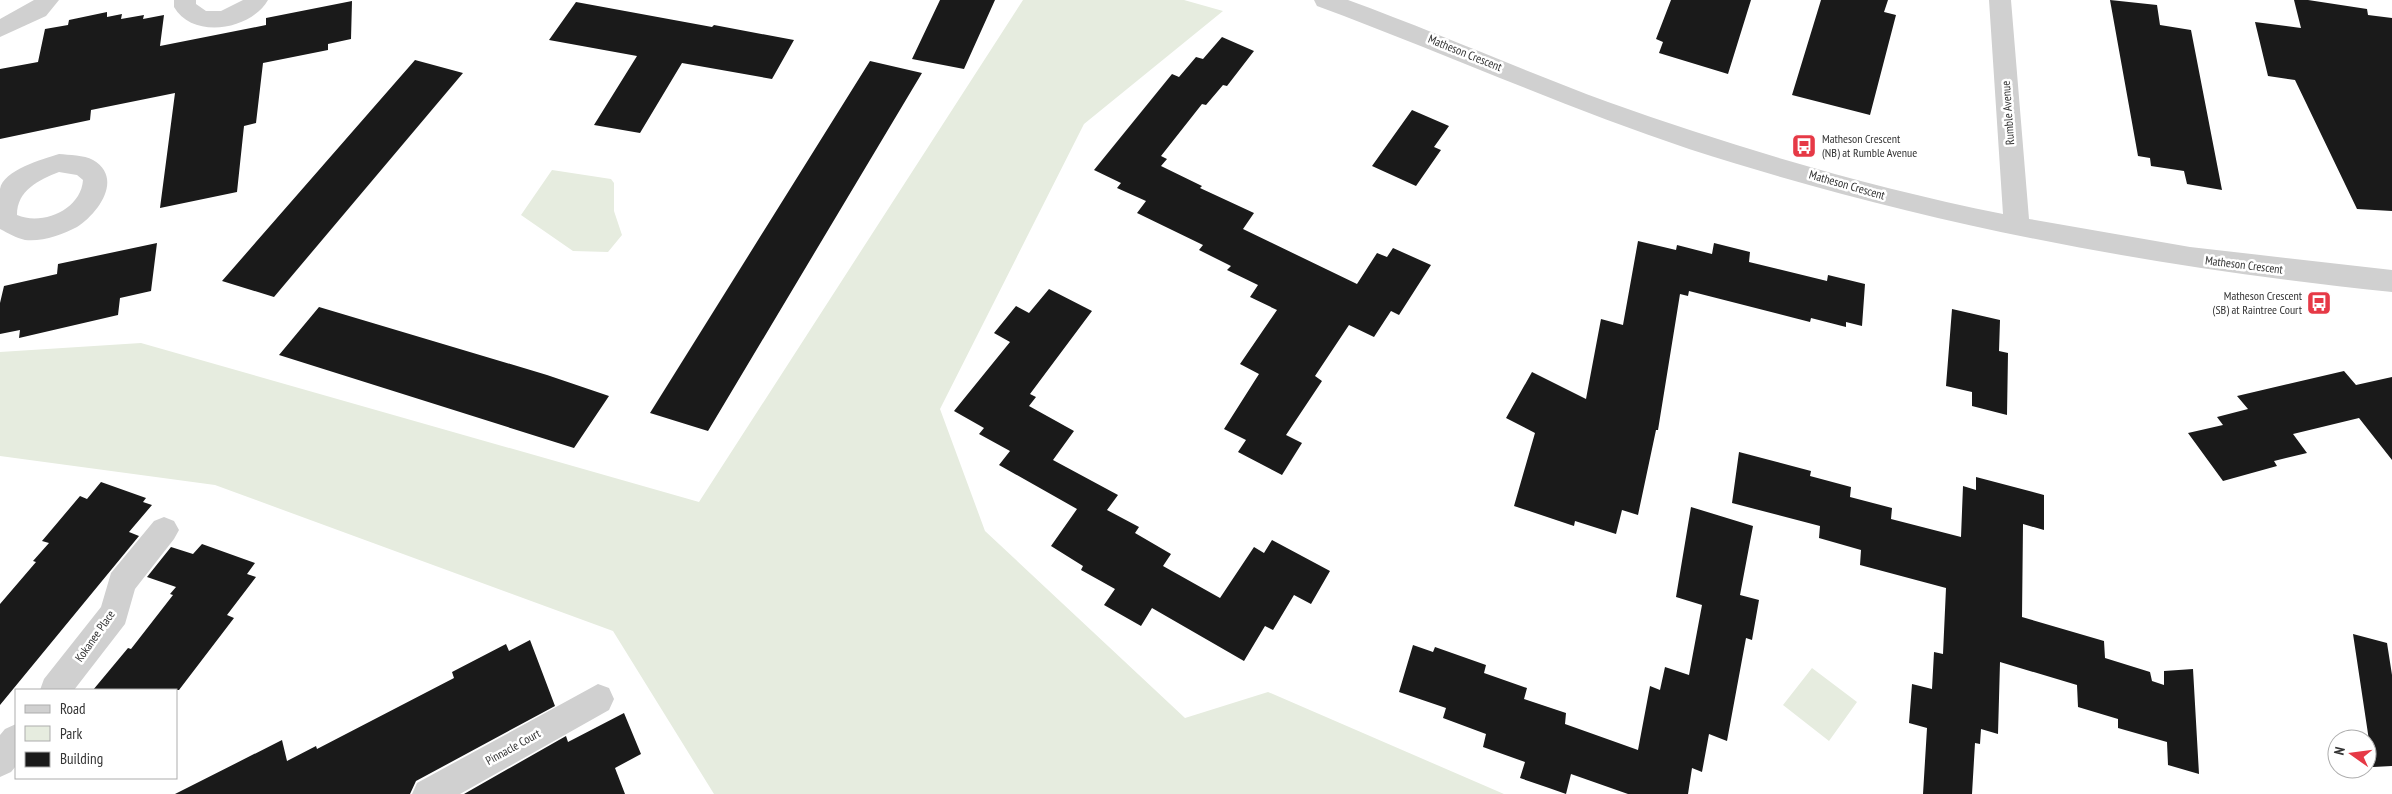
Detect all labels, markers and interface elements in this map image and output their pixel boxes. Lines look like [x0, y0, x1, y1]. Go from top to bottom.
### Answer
street label: Matheson Crescent [1426, 31, 1505, 74]
street label: Rumble Avenue [1998, 80, 2017, 146]
place label: Matheson Crescent (NB) at Rumble Avenue [1822, 131, 1917, 160]
bus stop icon: Matheson Crescent (NB) at Rumble Avenue [1791, 133, 1817, 159]
street label: Matheson Crescent [1807, 167, 1887, 203]
street label: Matheson Crescent [2204, 252, 2285, 277]
place label: Matheson Crescent (SB) at Raintree Court [2213, 288, 2303, 317]
bus stop icon: Matheson Crescent (SB) at Raintree Court [2306, 290, 2332, 316]
street label: Kokanee Place [71, 607, 118, 664]
legend [15, 689, 178, 779]
text: Road [60, 699, 86, 718]
text: Park [60, 724, 82, 743]
street label: Pinnacle Court [483, 725, 543, 768]
north arrow [2327, 729, 2377, 779]
text: N [2330, 745, 2349, 757]
text: Building [60, 749, 103, 768]

